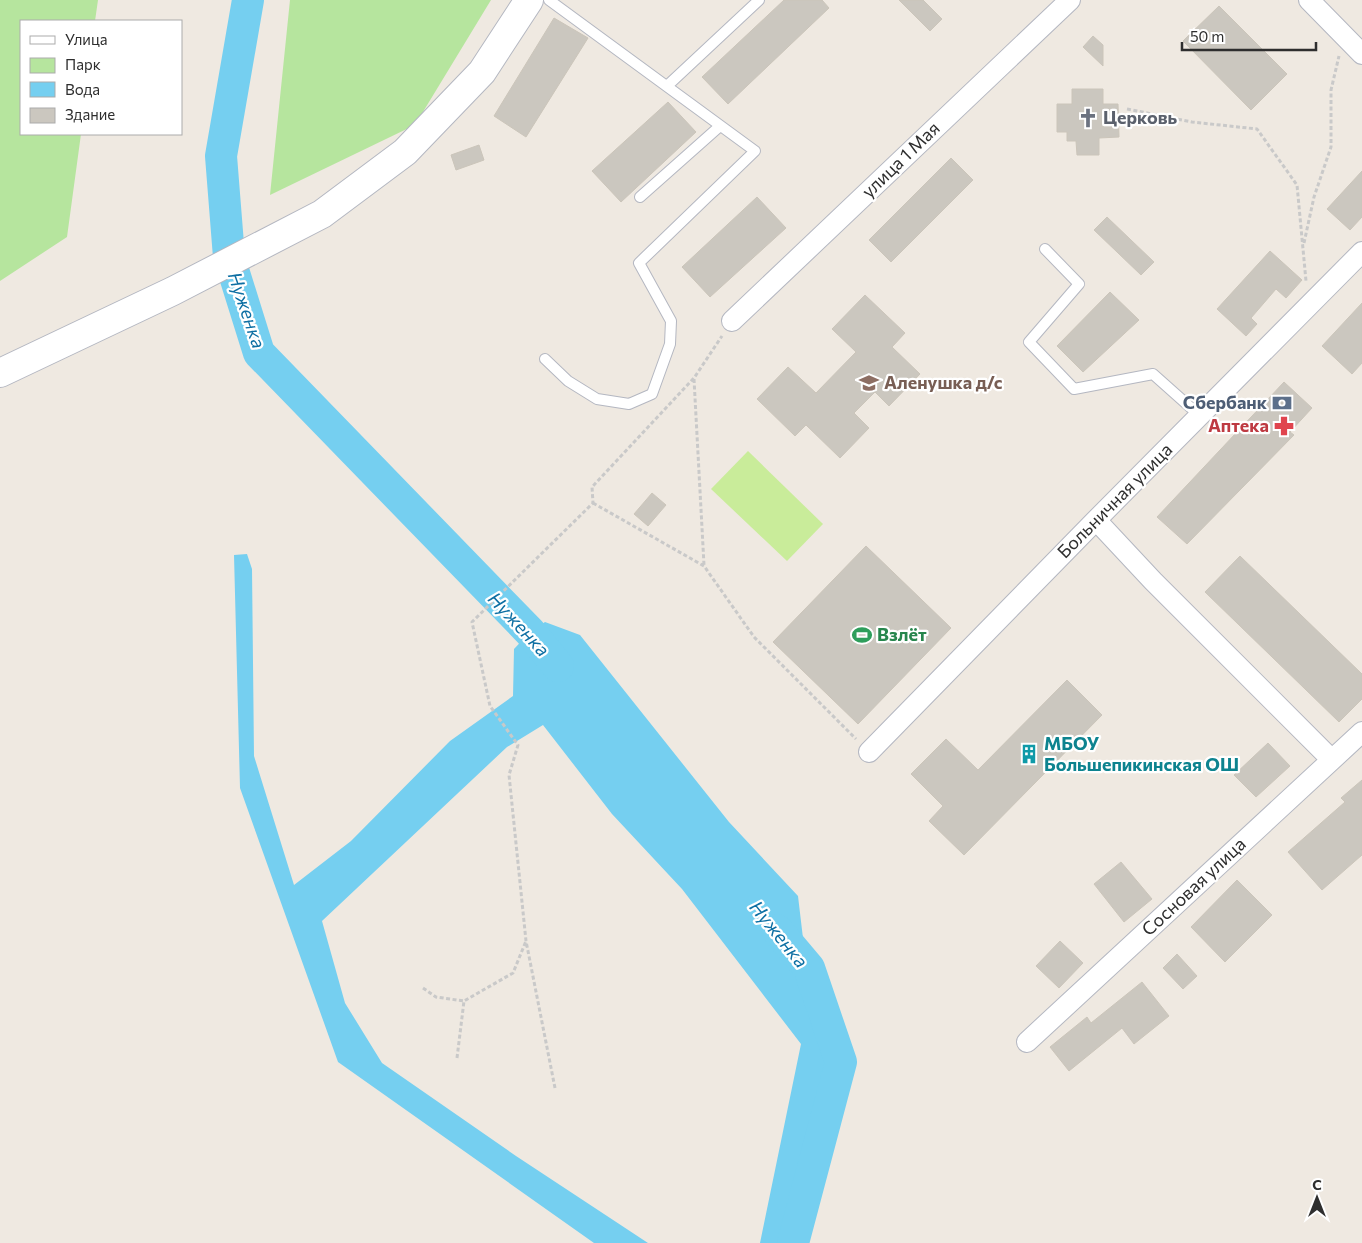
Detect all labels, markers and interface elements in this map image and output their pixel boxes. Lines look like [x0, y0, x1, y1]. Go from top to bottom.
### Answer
legend [20, 20, 182, 135]
scale bar [1182, 20, 1316, 52]
text: 50 m [1190, 27, 1224, 45]
text: Улица [65, 30, 107, 48]
text: Парк [65, 55, 101, 73]
text: Вода [65, 80, 100, 98]
text: Здание [65, 105, 115, 123]
place label: Церковь [1103, 106, 1177, 128]
church icon: Церковь [1077, 107, 1099, 129]
street label: улица 1 Мая [857, 117, 944, 202]
water label: Нуженка [224, 268, 271, 351]
place label: Аленушка д/с [884, 371, 1003, 393]
school or university icon: Аленушка д/с [858, 372, 880, 394]
place label: Сбербанк [1183, 391, 1268, 413]
bank icon: Сбербанк [1271, 392, 1293, 414]
place label: Аптека [1208, 414, 1269, 436]
pharmacy icon: Аптека [1273, 415, 1295, 437]
street label: Больничная улица [1052, 438, 1176, 562]
water label: Нуженка [484, 587, 555, 661]
place label: Взлёт [877, 623, 927, 645]
sports icon: Взлёт [851, 624, 873, 646]
place label: МБОУ Большепикинская ОШ [1044, 732, 1239, 775]
building icon: МБОУ Большепикинская ОШ [1018, 743, 1040, 765]
street label: Сосновая улица [1137, 833, 1250, 940]
water label: Нуженка [745, 896, 813, 972]
north arrow [1292, 1173, 1342, 1223]
text: С [1312, 1176, 1322, 1193]

